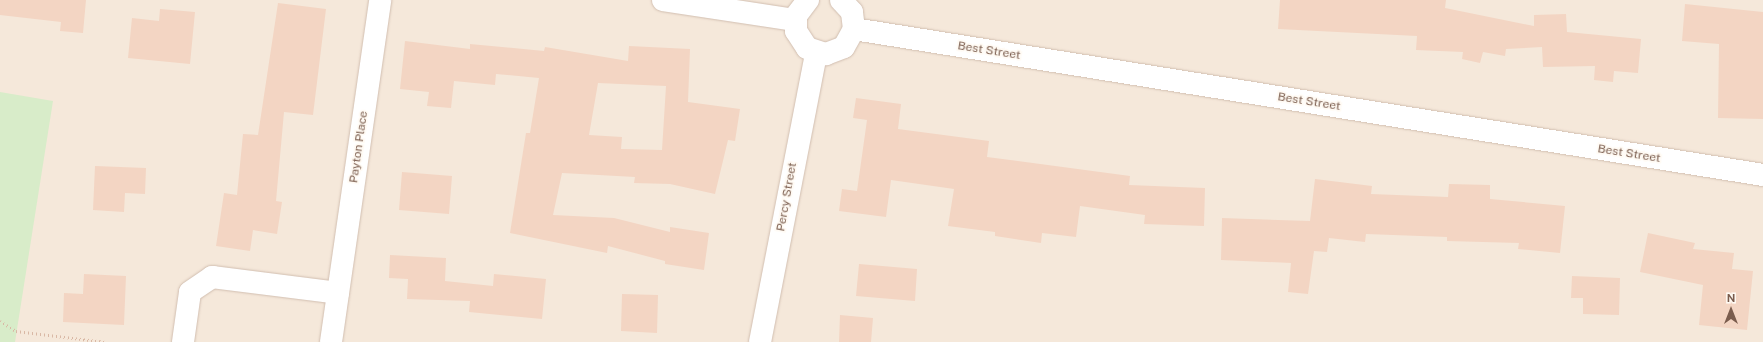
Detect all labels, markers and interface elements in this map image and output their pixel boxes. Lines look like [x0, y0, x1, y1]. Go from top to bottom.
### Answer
street label: Best Street [957, 39, 1021, 63]
street label: Best Street [1277, 90, 1341, 114]
street label: Payton Place [347, 110, 371, 184]
street label: Best Street [1597, 142, 1661, 166]
street label: Percy Street [774, 161, 800, 233]
north arrow [1711, 290, 1751, 330]
text: N [1727, 292, 1735, 304]

